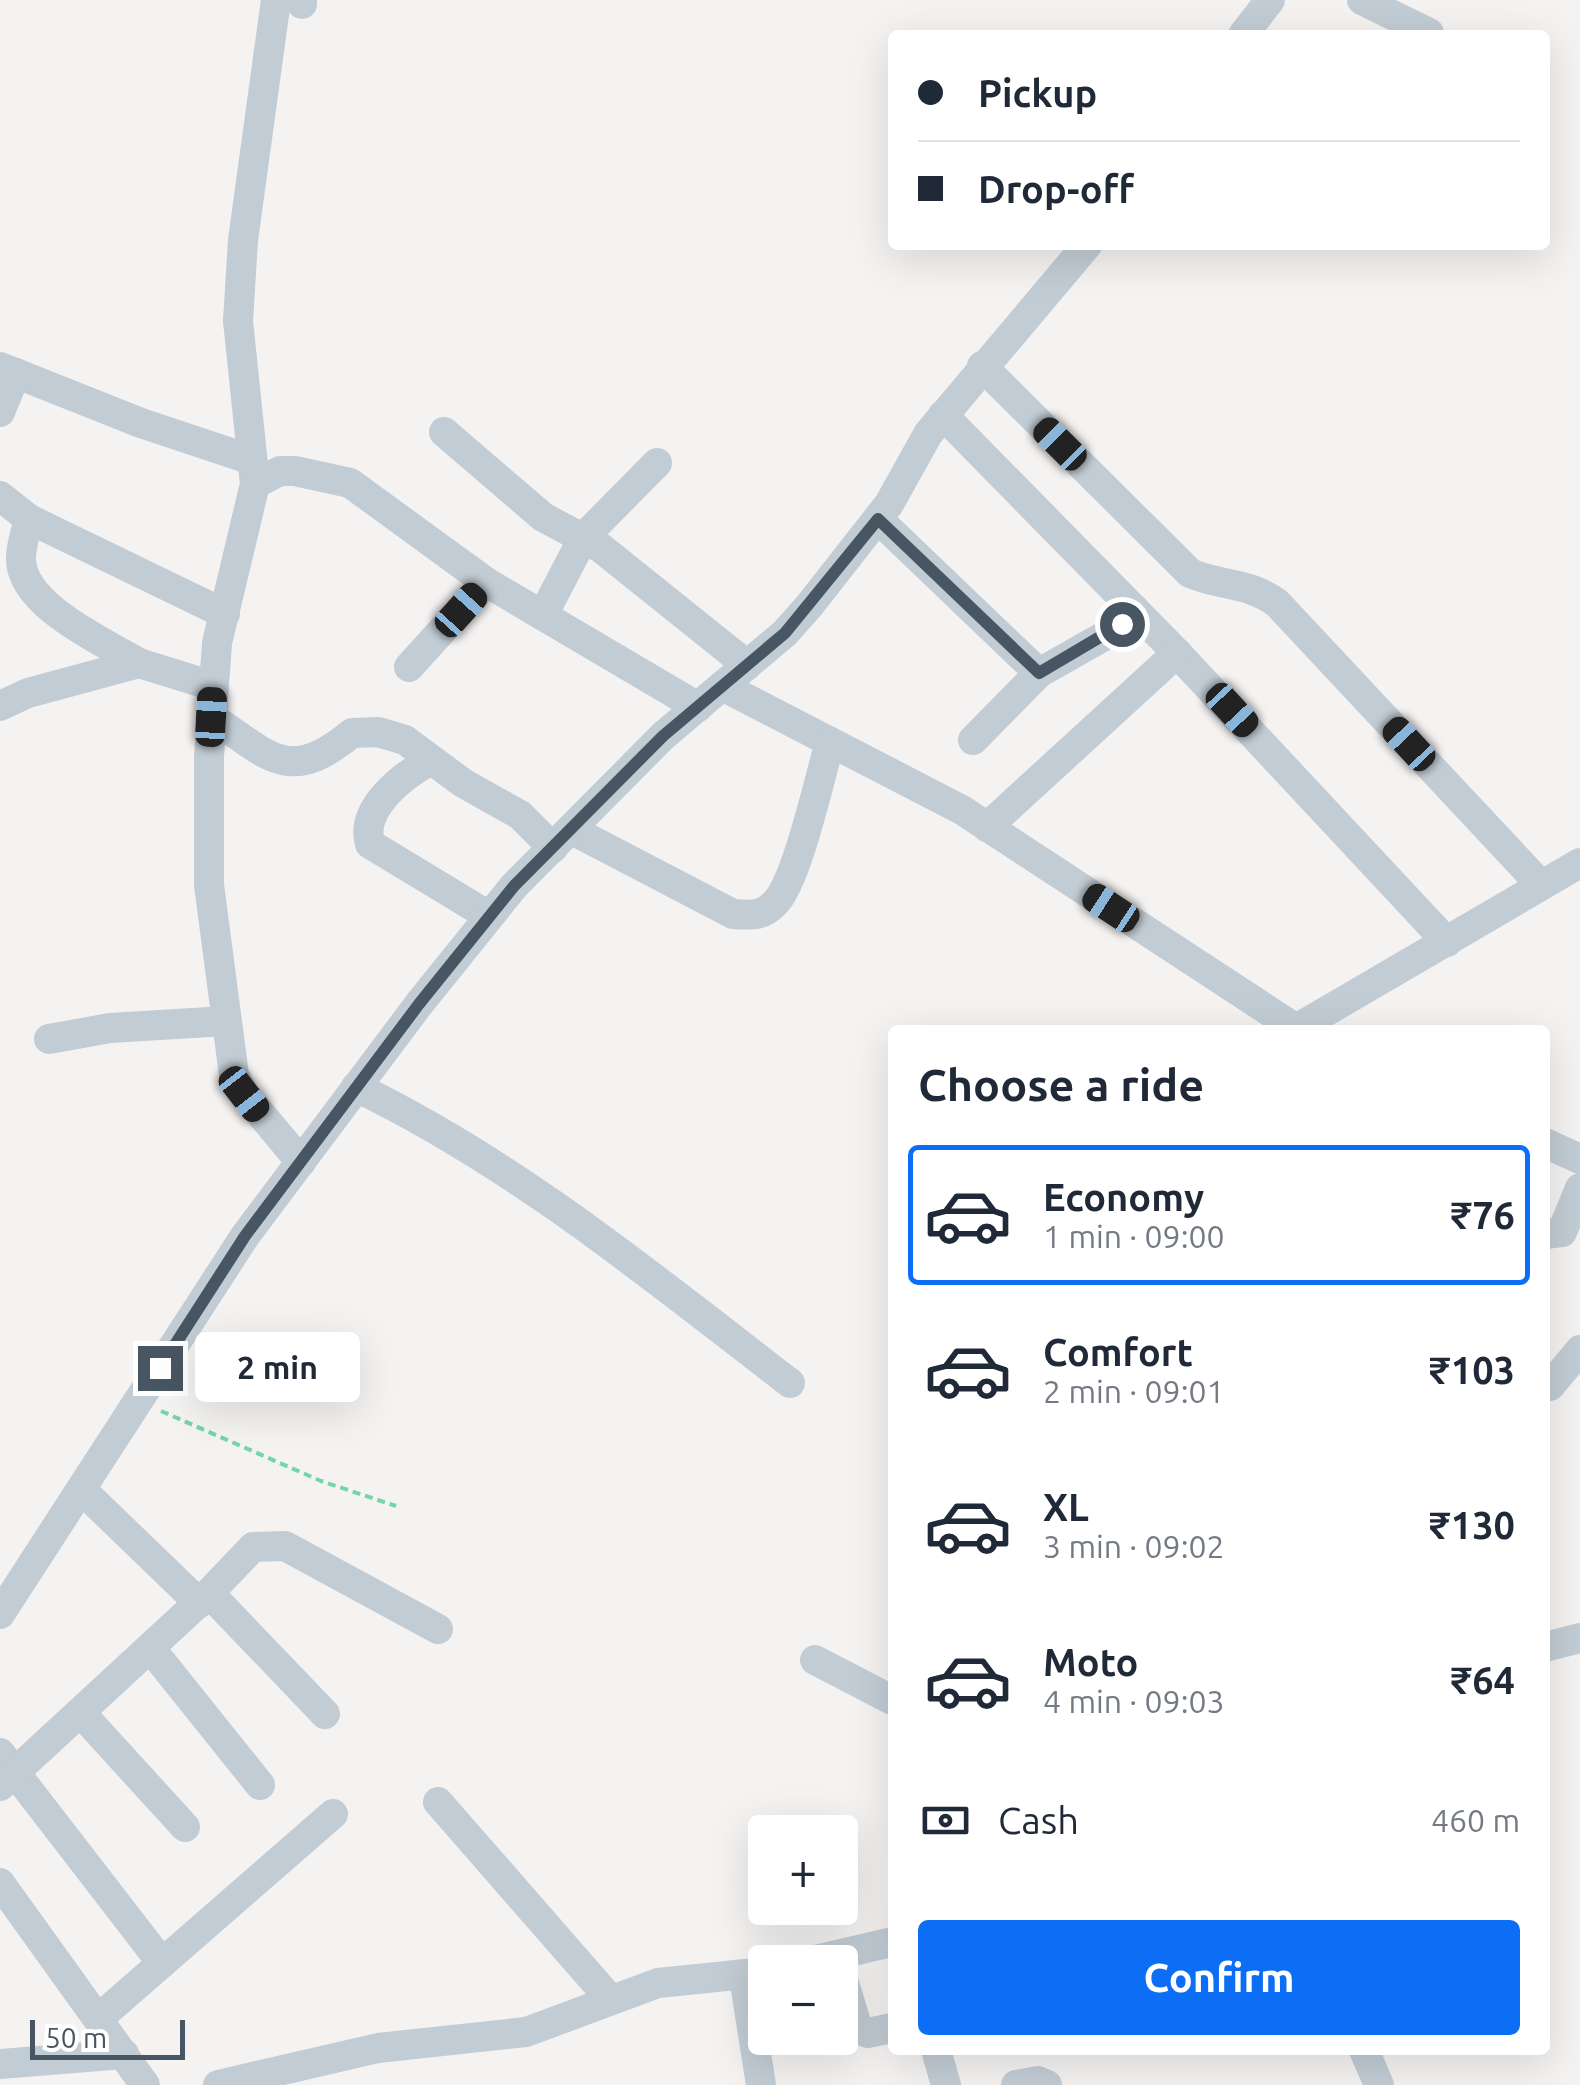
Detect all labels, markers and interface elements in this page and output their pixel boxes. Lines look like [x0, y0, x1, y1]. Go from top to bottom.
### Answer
text: Pickup [978, 72, 1097, 114]
text: Drop-off [978, 168, 1134, 210]
car [1028, 412, 1092, 476]
car [430, 578, 492, 642]
route start [1100, 602, 1145, 647]
car [1201, 678, 1263, 742]
car [194, 686, 228, 748]
car [1378, 712, 1440, 776]
car [1078, 879, 1144, 937]
text: Choose a ride [918, 1059, 1204, 1110]
car [214, 1061, 274, 1127]
icon: car [923, 1170, 1013, 1260]
text: Economy [1043, 1176, 1204, 1218]
text: ₹76 [1451, 1194, 1515, 1236]
text: 1 min · 09:00 [1043, 1218, 1225, 1254]
icon: car [923, 1325, 1013, 1415]
text: Comfort [1043, 1331, 1193, 1373]
callout: 2 min [195, 1333, 360, 1403]
route end [138, 1346, 183, 1391]
text: 2 min [237, 1349, 318, 1385]
text: ₹103 [1429, 1349, 1515, 1391]
text: 2 min · 09:01 [1043, 1373, 1225, 1409]
icon: car [923, 1480, 1013, 1570]
text: XL [1043, 1486, 1089, 1528]
text: ₹130 [1429, 1504, 1515, 1546]
text: 3 min · 09:02 [1043, 1528, 1225, 1564]
icon: car [923, 1635, 1013, 1725]
text: Moto [1043, 1641, 1138, 1683]
text: ₹64 [1451, 1659, 1515, 1701]
text: 4 min · 09:03 [1043, 1683, 1225, 1719]
icon: cash [918, 1793, 973, 1848]
text: Cash [998, 1799, 1079, 1841]
text: 460 m [1431, 1802, 1520, 1838]
map controls [748, 1815, 858, 2055]
button: + [748, 1815, 858, 1925]
button: Confirm [918, 1920, 1520, 2035]
button: − [748, 1945, 858, 2055]
scale bar [30, 2015, 185, 2060]
text: 50 m [45, 2022, 107, 2053]

